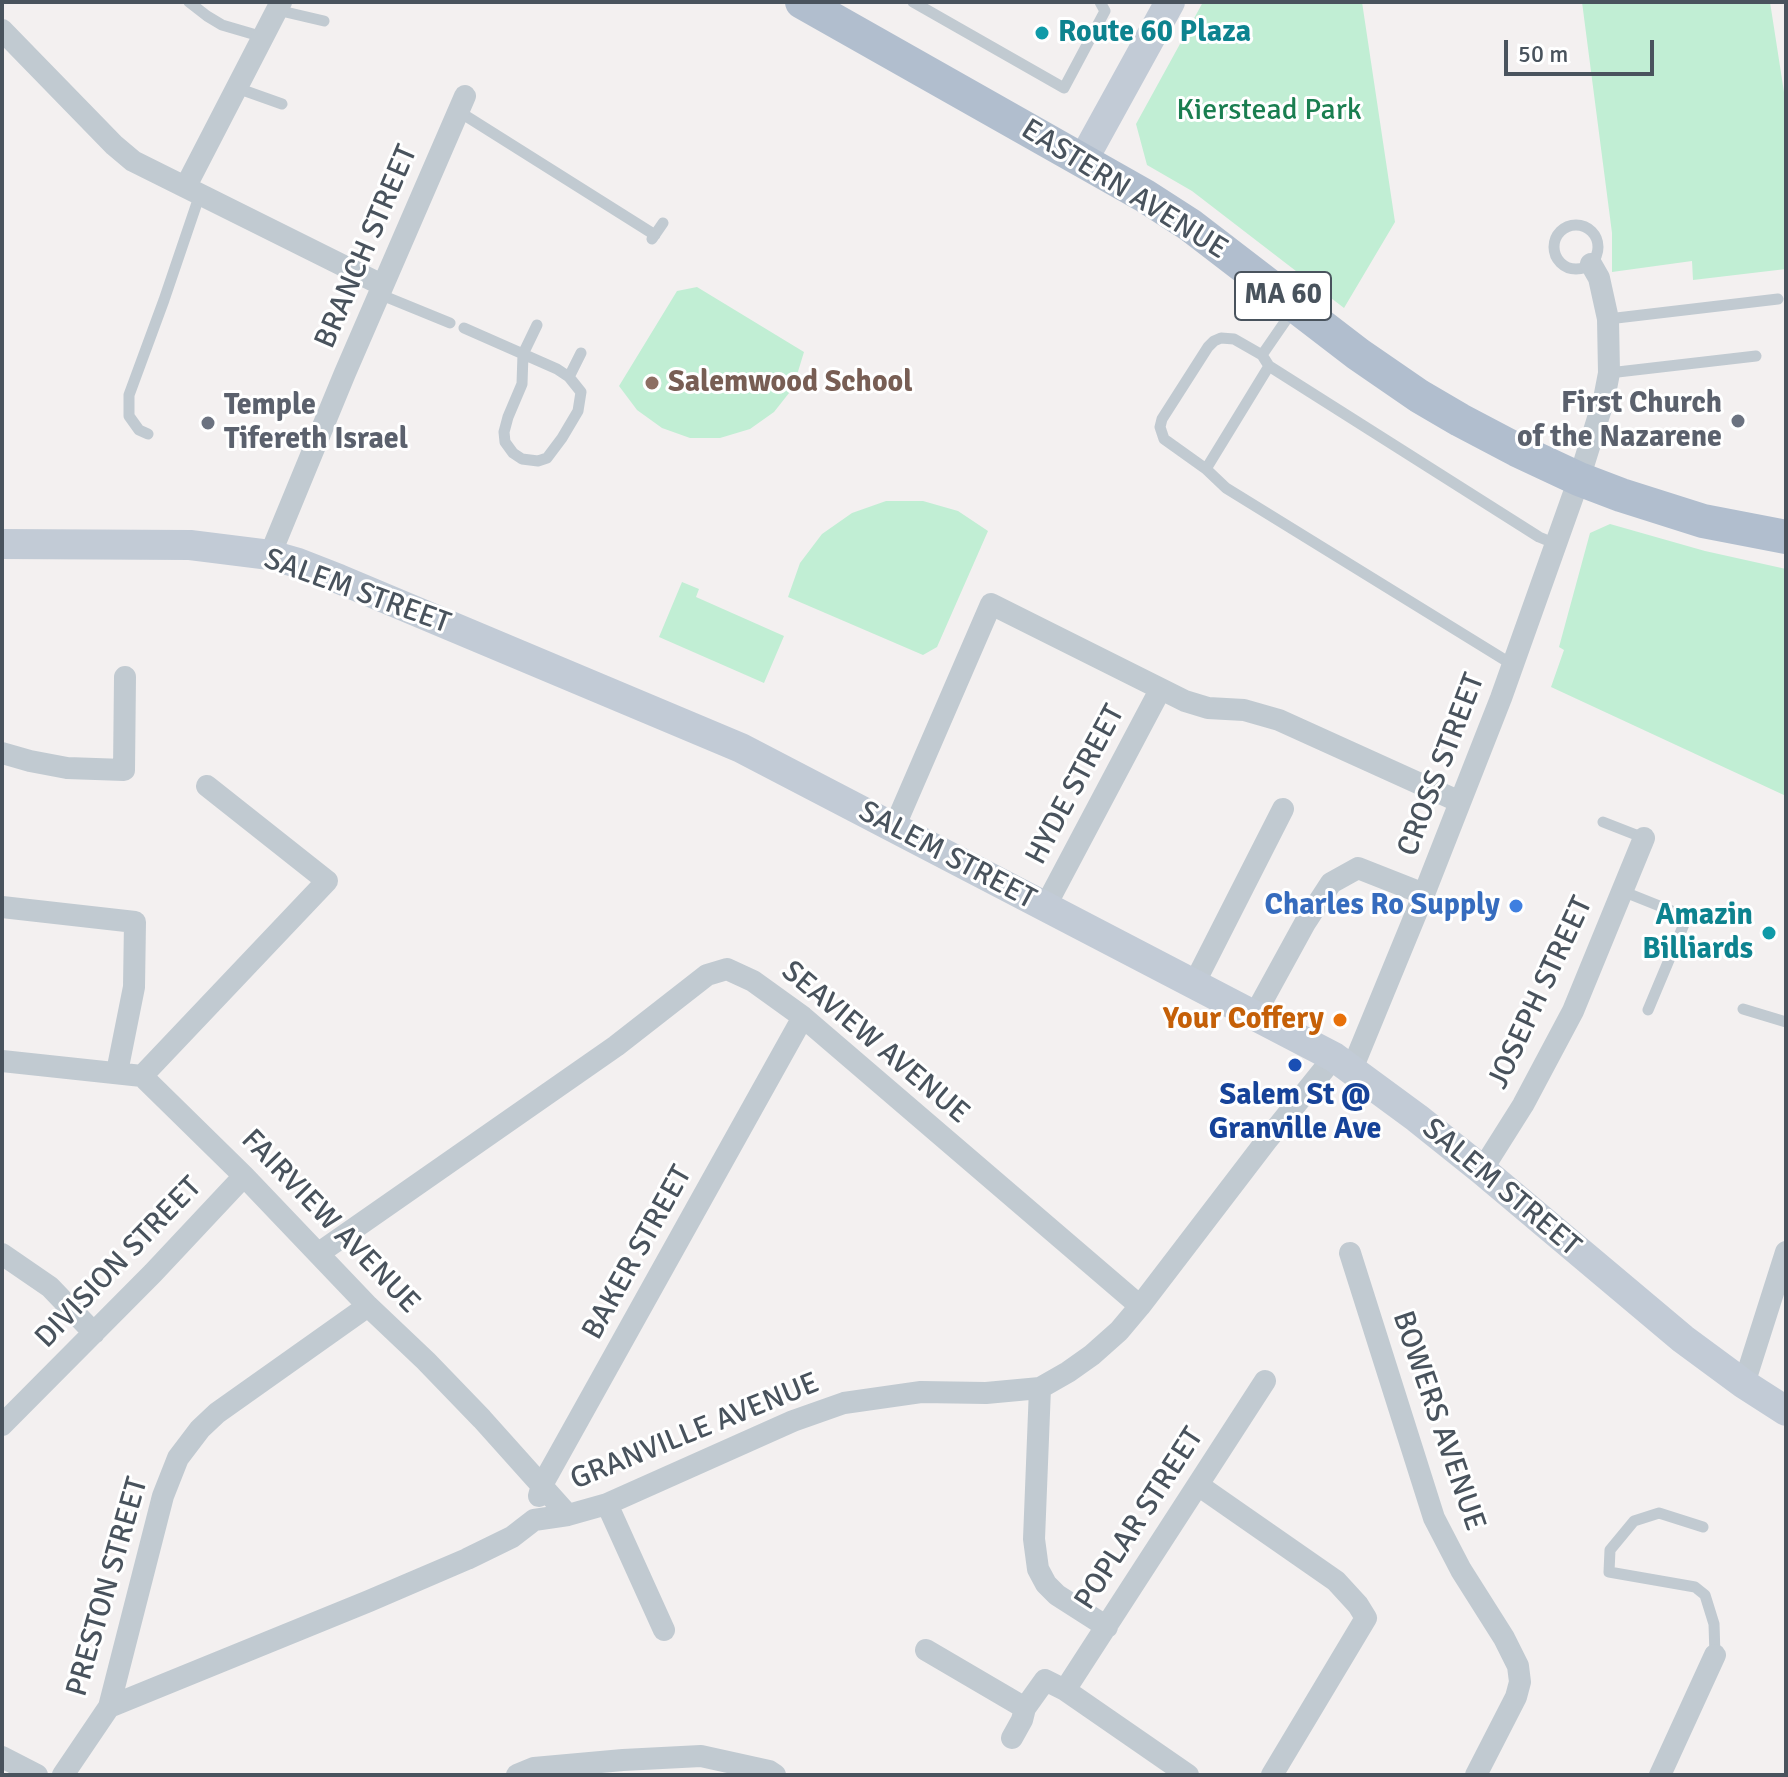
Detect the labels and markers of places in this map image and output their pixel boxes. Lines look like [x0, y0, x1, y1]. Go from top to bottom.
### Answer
place label: Route 60 Plaza [1058, 15, 1251, 51]
marker: Route 60 Plaza [1033, 24, 1051, 42]
place label: Salemwood School [668, 365, 913, 401]
marker: Salemwood School [643, 374, 661, 392]
place label: First Church of the Nazarene [1517, 386, 1722, 456]
place label: Temple Tifereth Israel [224, 388, 408, 458]
marker: First Church of the Nazarene [1729, 412, 1747, 430]
marker: Temple Tifereth Israel [199, 414, 217, 432]
place label: Charles Ro Supply [1265, 888, 1500, 924]
marker: Charles Ro Supply [1507, 897, 1525, 915]
place label: Amazin Billiards [1642, 898, 1753, 968]
marker: Amazin Billiards [1760, 924, 1778, 942]
place label: Your Coffery [1163, 1002, 1324, 1038]
marker: Your Coffery [1331, 1011, 1349, 1029]
marker: Salem St @ Granville Ave [1286, 1056, 1304, 1074]
place label: Salem St @ Granville Ave [1209, 1078, 1381, 1148]

